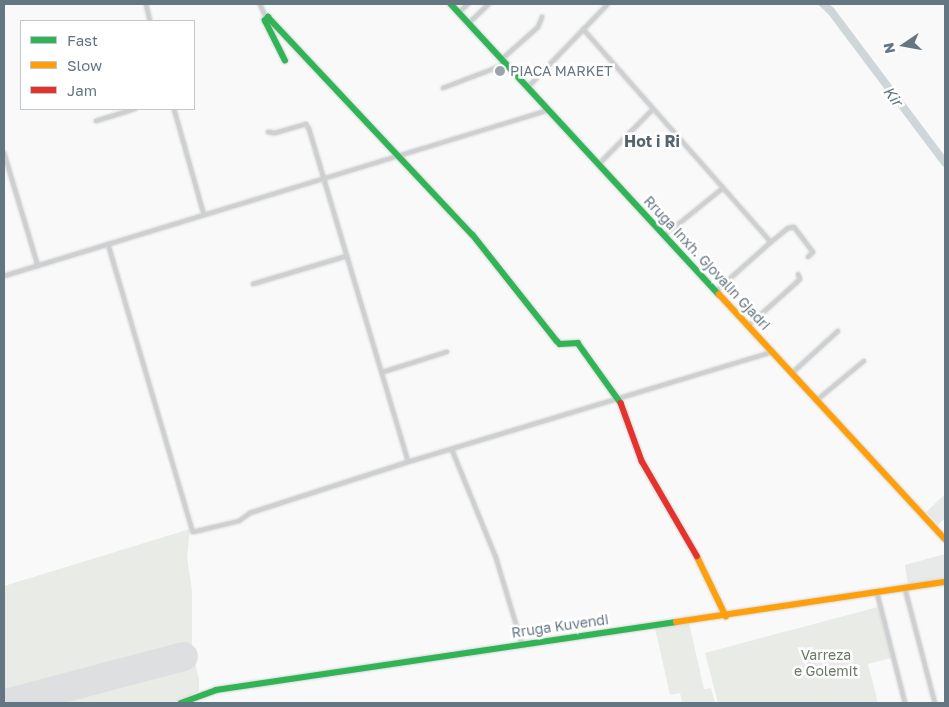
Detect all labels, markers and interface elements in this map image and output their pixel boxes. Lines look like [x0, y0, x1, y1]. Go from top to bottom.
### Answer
legend [20, 20, 195, 110]
north arrow [879, 20, 929, 70]
text: Fast [67, 31, 98, 49]
text: N [879, 41, 898, 55]
text: Slow [67, 56, 102, 74]
place label: PIACA MARKET [510, 63, 613, 79]
marker: PIACA MARKET [494, 65, 506, 77]
text: Jam [67, 81, 97, 99]
water label: Kir [880, 83, 906, 109]
district label: Hot i Ri [624, 131, 680, 151]
street label: Rruga Inxh. Gjovalin Gjadri [640, 192, 774, 334]
street label: Rruga Kuvendi [510, 611, 610, 641]
park label: Varreza e Golemit [794, 647, 858, 680]

